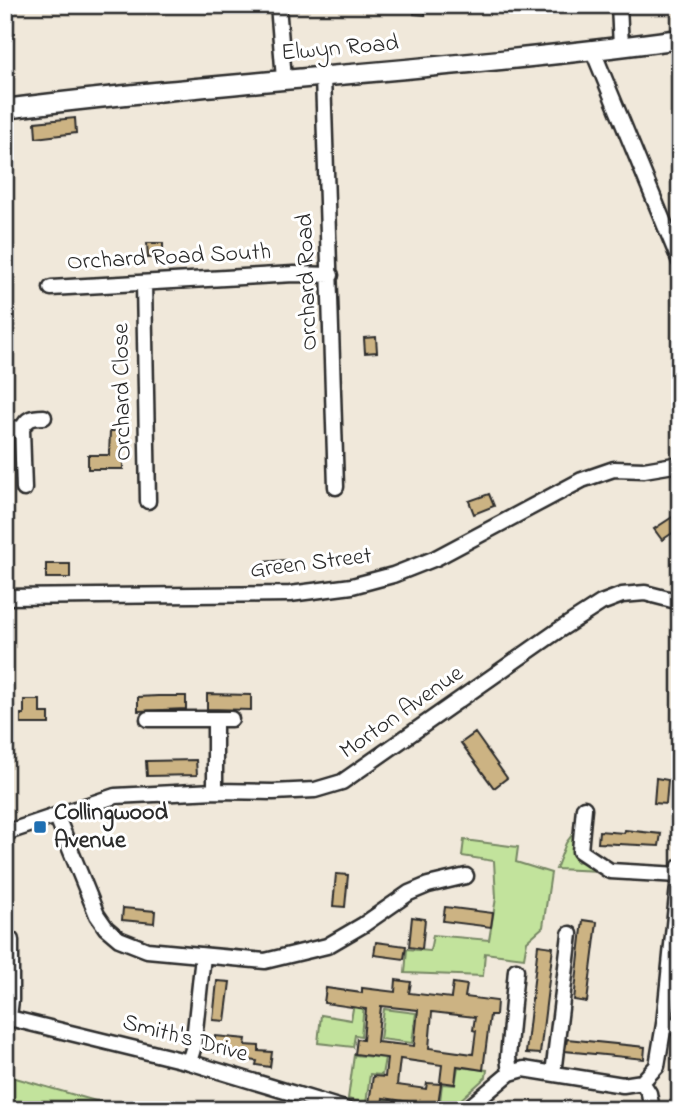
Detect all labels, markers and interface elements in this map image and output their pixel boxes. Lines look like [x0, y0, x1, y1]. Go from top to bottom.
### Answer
street label: Elwyn Road [280, 26, 401, 73]
street label: Orchard Road [288, 212, 328, 351]
street label: Orchard Road South [66, 235, 272, 281]
street label: Orchard Close [104, 323, 142, 461]
street label: Green Street [248, 539, 374, 589]
street label: Morton Avenue [333, 657, 471, 769]
place label: Collingwood Avenue [54, 796, 168, 859]
marker: Collingwood Avenue [32, 819, 48, 835]
street label: Smith's Drive [118, 1005, 252, 1073]

